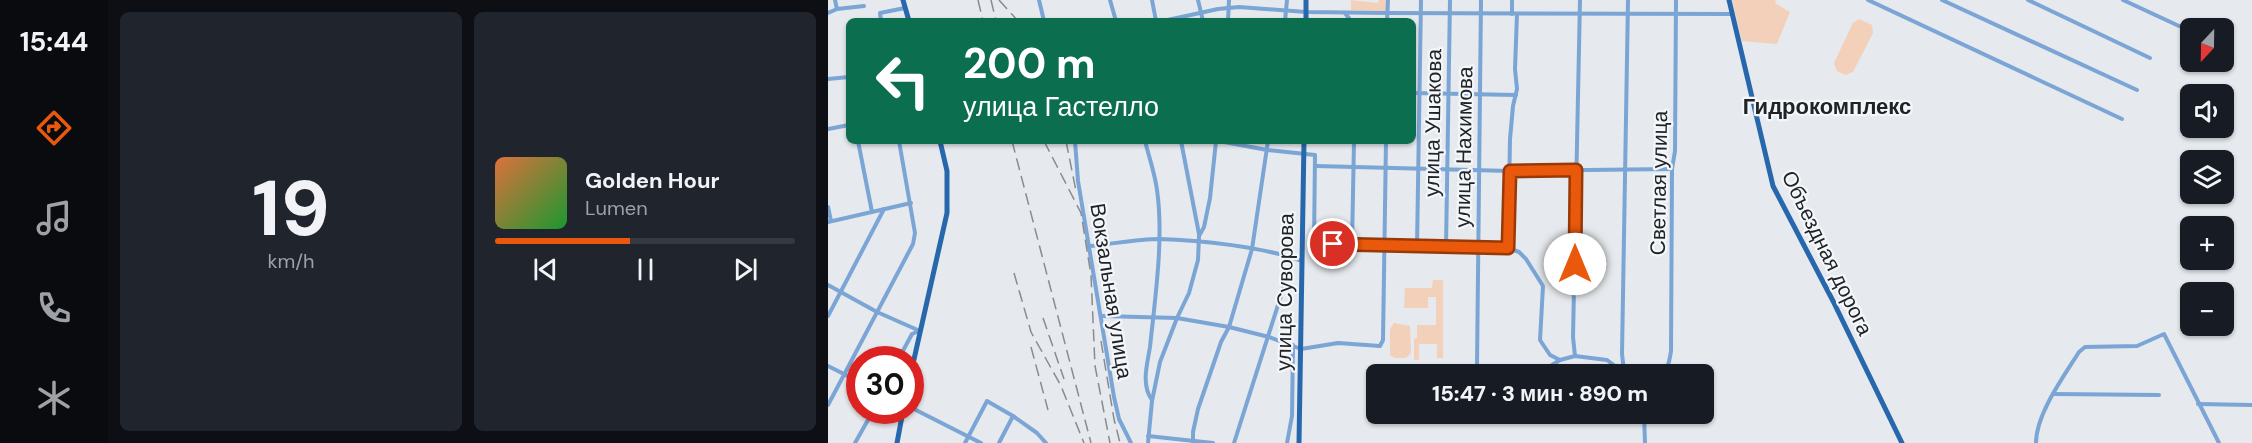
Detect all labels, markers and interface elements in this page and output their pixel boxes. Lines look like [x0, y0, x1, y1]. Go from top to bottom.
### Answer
north arrow [2180, 18, 2234, 72]
map controls [2180, 18, 2234, 336]
text: 15:44 [20, 24, 88, 59]
text: 200 m [963, 36, 1096, 91]
icon: left [864, 42, 942, 120]
street label: улица Ушакова [1418, 48, 1448, 197]
street label: улица Нахимова [1449, 66, 1479, 228]
button: sound [2180, 84, 2234, 138]
text: улица Гастелло [963, 89, 1159, 124]
district label: Гидрокомплекс [1743, 92, 1911, 121]
icon: directions [33, 107, 75, 149]
street label: Светлая улица [1644, 110, 1674, 256]
button: layers [2180, 150, 2234, 204]
text: 19 [252, 158, 330, 259]
text: Golden Hour [585, 166, 720, 195]
street label: Объездная дорога [1775, 166, 1879, 340]
text: Lumen [585, 195, 648, 221]
icon: music [33, 197, 75, 239]
street label: Вокзальная улица [1083, 201, 1139, 381]
street label: улица Суворова [1270, 213, 1300, 371]
button: + [2180, 216, 2234, 270]
pin [1307, 218, 1358, 269]
icon: arrive [1316, 227, 1349, 260]
position arrow [1543, 232, 1607, 296]
text: km/h [267, 248, 315, 274]
icon: previous [529, 253, 562, 286]
icon: pause [629, 253, 662, 286]
icon: next [729, 253, 762, 286]
button: − [2180, 282, 2234, 336]
icon: phone [33, 287, 75, 329]
speed limit sign: 30 [846, 346, 924, 424]
icon: climate [33, 377, 75, 419]
text: 15:47 · 3 мин · 890 m [1432, 379, 1648, 408]

